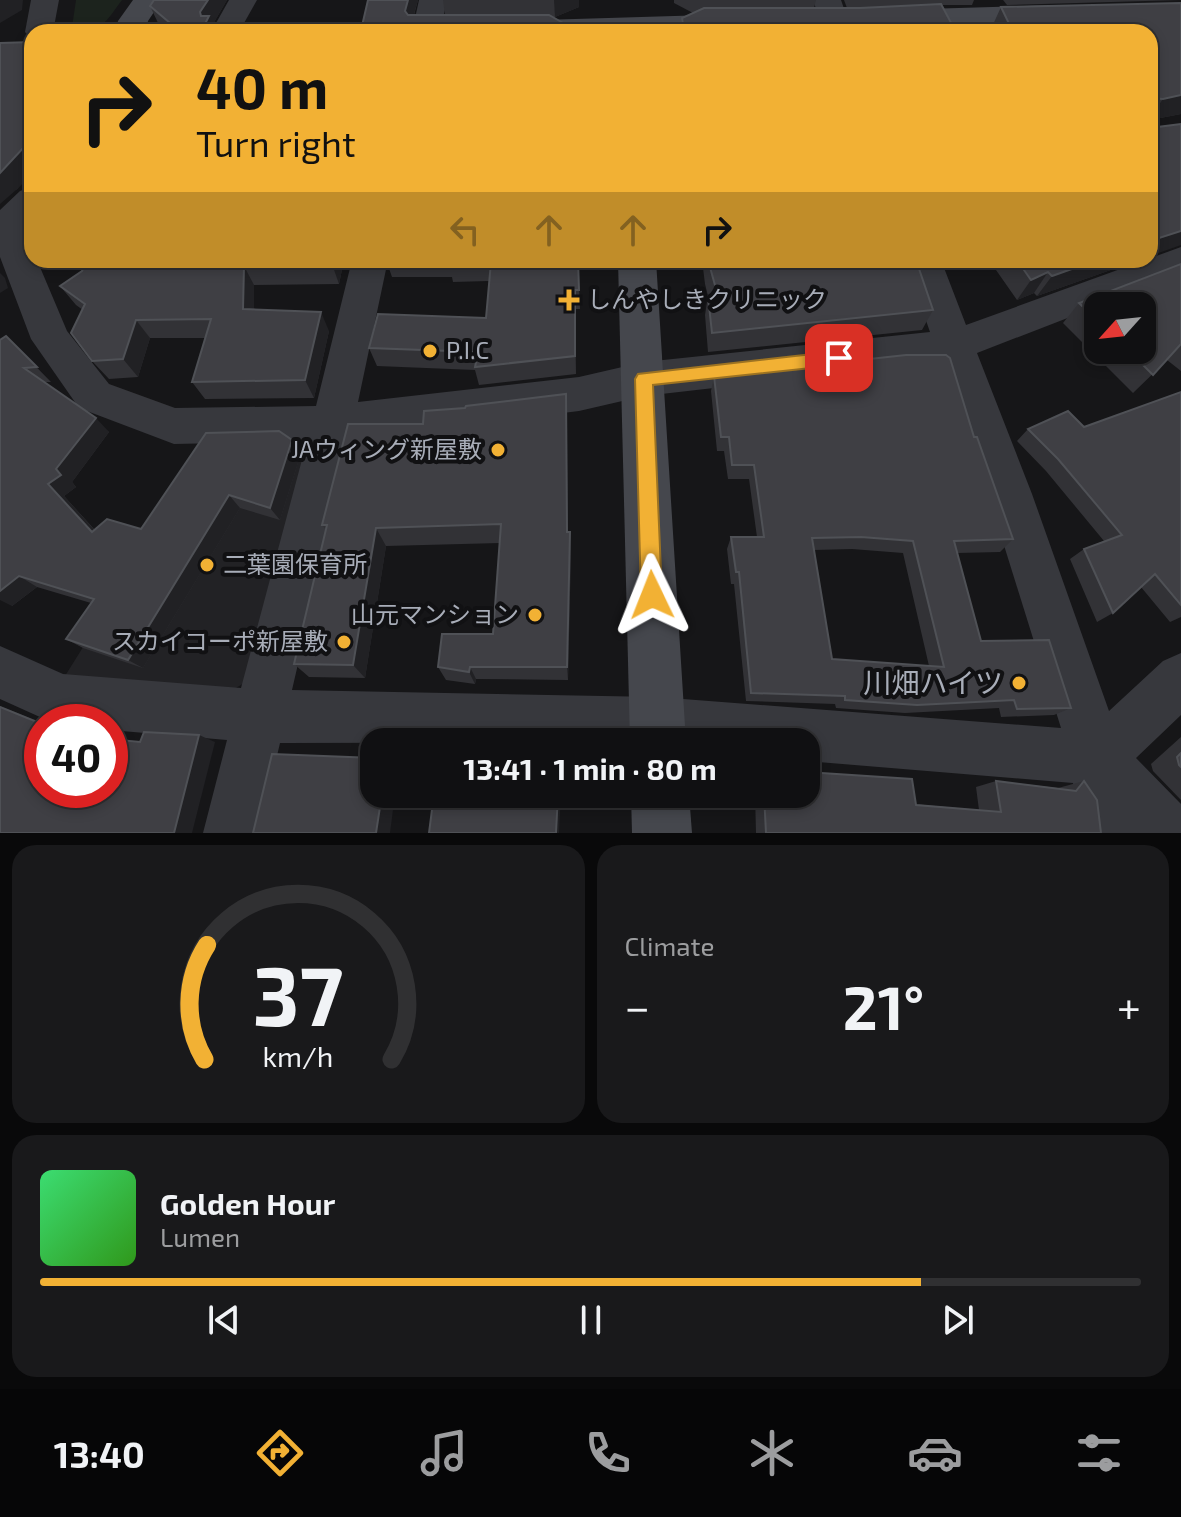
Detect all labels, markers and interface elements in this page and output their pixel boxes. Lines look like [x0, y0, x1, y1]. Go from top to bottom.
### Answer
text: 40 m [196, 53, 328, 120]
icon: right [64, 56, 168, 160]
text: Turn right [196, 121, 356, 164]
icon: left [443, 208, 487, 252]
icon: ahead [527, 208, 571, 252]
icon: ahead [611, 208, 655, 252]
icon: right [695, 208, 739, 252]
place label: しんやしきクリニック [587, 284, 827, 313]
marker: しんやしきクリニック [558, 289, 580, 311]
north arrow [1084, 292, 1156, 364]
map controls [1084, 292, 1156, 364]
pin [805, 324, 873, 392]
place label: P.I.C [446, 335, 489, 364]
icon: arrive [817, 336, 861, 380]
marker: P.I.C [421, 342, 439, 360]
place label: JAウィング新屋敷 [291, 434, 482, 463]
marker: JAウィング新屋敷 [489, 441, 507, 459]
place label: 二葉園保育所 [223, 549, 367, 578]
position arrow [610, 553, 694, 637]
marker: 二葉園保育所 [198, 556, 216, 574]
place label: 山元マンション [351, 599, 519, 628]
marker: 山元マンション [526, 606, 544, 624]
place label: スカイコーポ新屋敷 [112, 626, 328, 655]
marker: スカイコーポ新屋敷 [335, 633, 353, 651]
place label: 川畑ハイツ [864, 665, 1003, 699]
marker: 川畑ハイツ [1010, 674, 1028, 692]
speed limit sign: 40 [24, 704, 128, 808]
text: 13:41 · 1 min · 80 m [463, 750, 717, 786]
text: Climate [625, 930, 714, 961]
text: 37 [253, 943, 344, 1043]
text: 21° [843, 970, 924, 1042]
text: − [625, 979, 650, 1032]
text: + [1117, 979, 1141, 1032]
text: km/h [263, 1038, 334, 1073]
text: Golden Hour [160, 1185, 335, 1221]
text: Lumen [160, 1221, 240, 1252]
icon: previous [202, 1298, 246, 1342]
icon: pause [569, 1298, 613, 1342]
icon: next [936, 1298, 980, 1342]
icon: directions [252, 1425, 308, 1481]
icon: music [416, 1425, 472, 1481]
icon: phone [580, 1425, 636, 1481]
icon: climate [744, 1425, 800, 1481]
icon: car [907, 1425, 963, 1481]
icon: filters [1071, 1425, 1127, 1481]
text: 13:40 [54, 1432, 145, 1475]

